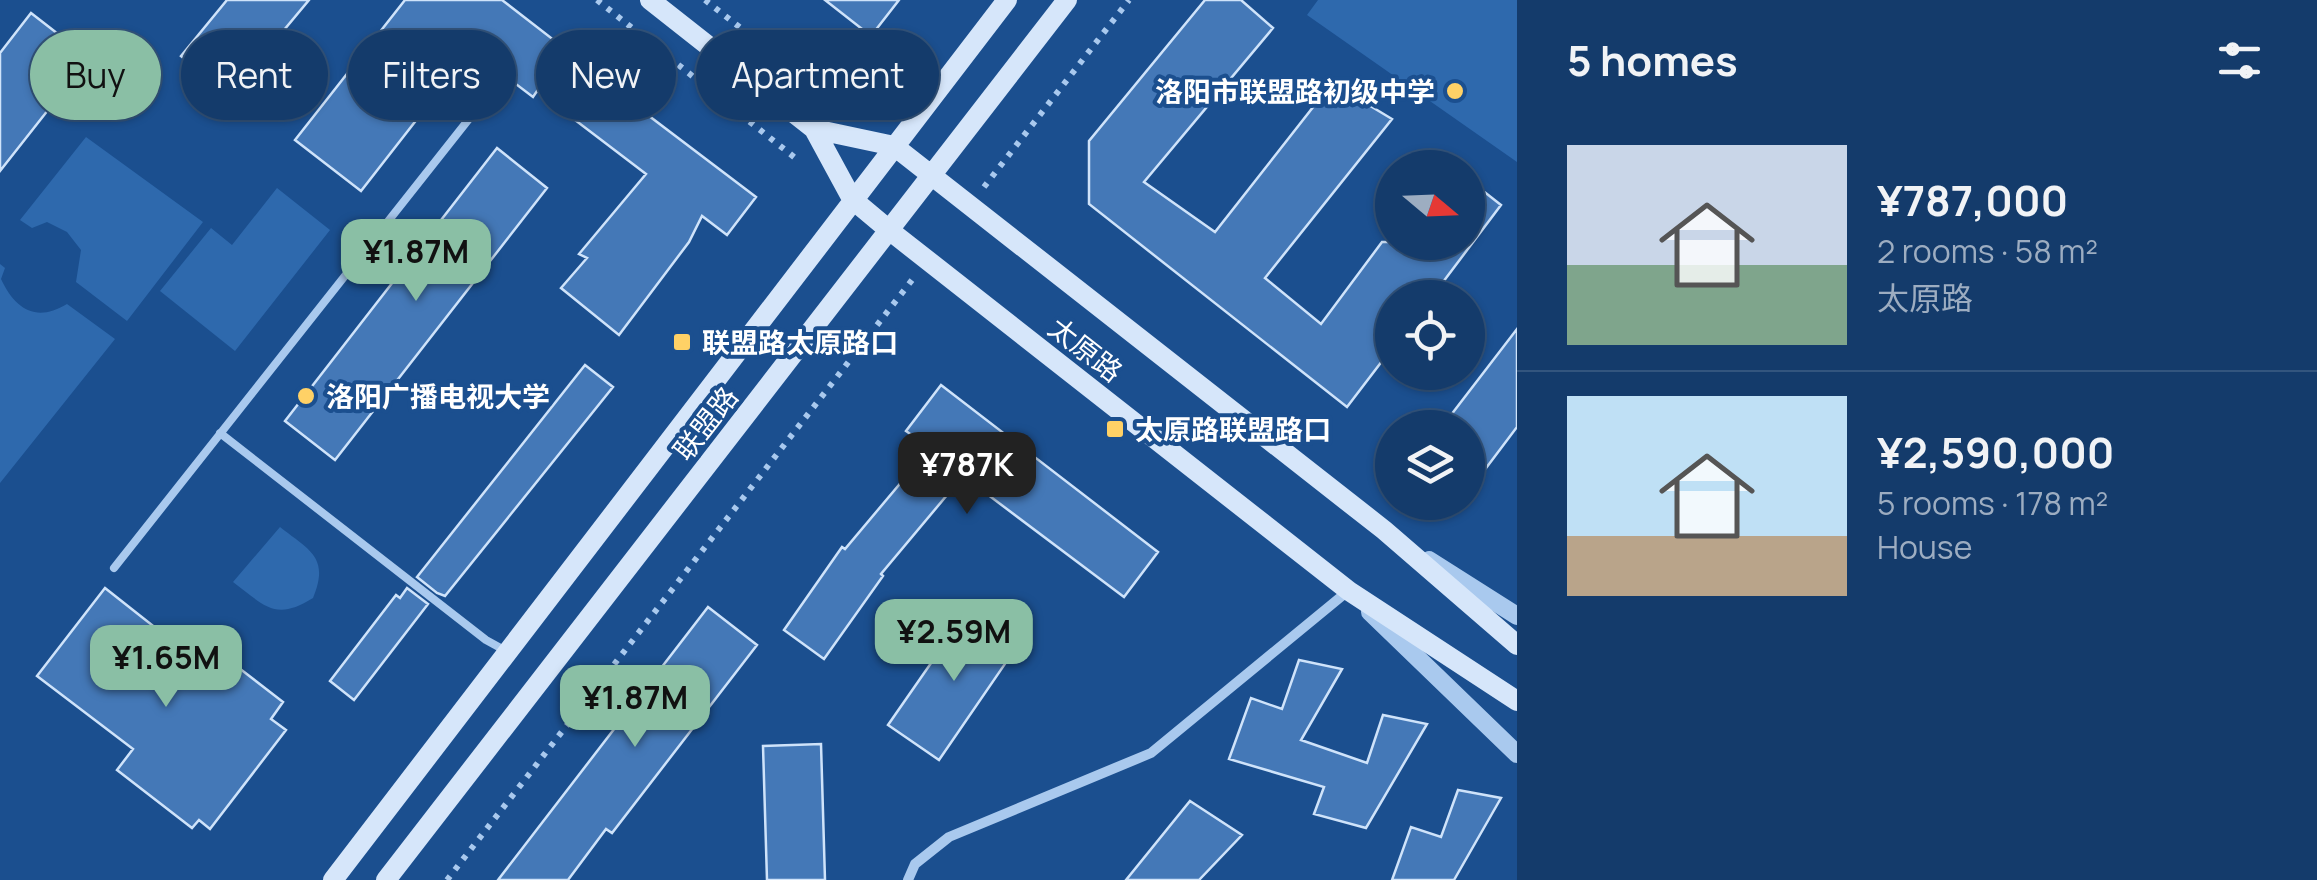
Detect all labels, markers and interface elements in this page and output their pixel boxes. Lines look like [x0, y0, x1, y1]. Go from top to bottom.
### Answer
chip: Buy [30, 30, 161, 120]
chip: Rent [181, 30, 328, 120]
chip: Filters [348, 30, 516, 120]
chip: New [536, 30, 676, 120]
chip: Apartment [696, 30, 939, 120]
text: 5 homes [1567, 31, 1738, 89]
icon: filters [2212, 33, 2267, 88]
place label: 洛阳市联盟路初级中学 [1155, 72, 1435, 110]
marker: 洛阳市联盟路初级中学 [1444, 80, 1466, 102]
north arrow [1375, 150, 1485, 260]
map controls [1375, 150, 1485, 520]
text: ¥787,000 [1877, 171, 2068, 229]
icon: home [1647, 185, 1767, 305]
pin: ¥1.87M [335, 219, 497, 304]
text: ¥1.87M [363, 229, 469, 273]
text: 2 rooms · 58 m² [1877, 229, 2098, 273]
text: 太原路 [1877, 276, 1973, 320]
button: locate [1375, 280, 1485, 390]
street label: 太原路 [1041, 308, 1131, 390]
place label: 联盟路太原路口 [702, 323, 898, 361]
marker: 联盟路太原路口 [671, 331, 693, 353]
place label: 洛阳广播电视大学 [326, 377, 550, 415]
street label: 联盟路 [664, 378, 746, 468]
marker: 洛阳广播电视大学 [295, 385, 317, 407]
place label: 太原路联盟路口 [1135, 410, 1331, 448]
button: layers [1375, 410, 1485, 520]
marker: 太原路联盟路口 [1104, 418, 1126, 440]
text: ¥2,590,000 [1877, 423, 2114, 481]
pin: ¥787K [897, 432, 1037, 517]
icon: home [1647, 436, 1767, 556]
text: ¥787K [920, 442, 1014, 486]
text: 5 rooms · 178 m² [1877, 481, 2108, 525]
text: House [1877, 525, 1972, 569]
pin: ¥2.59M [873, 599, 1035, 684]
text: ¥2.59M [897, 609, 1011, 653]
pin: ¥1.65M [85, 625, 247, 710]
text: ¥1.65M [112, 635, 220, 679]
pin: ¥1.87M [554, 665, 716, 750]
text: ¥1.87M [582, 675, 688, 719]

